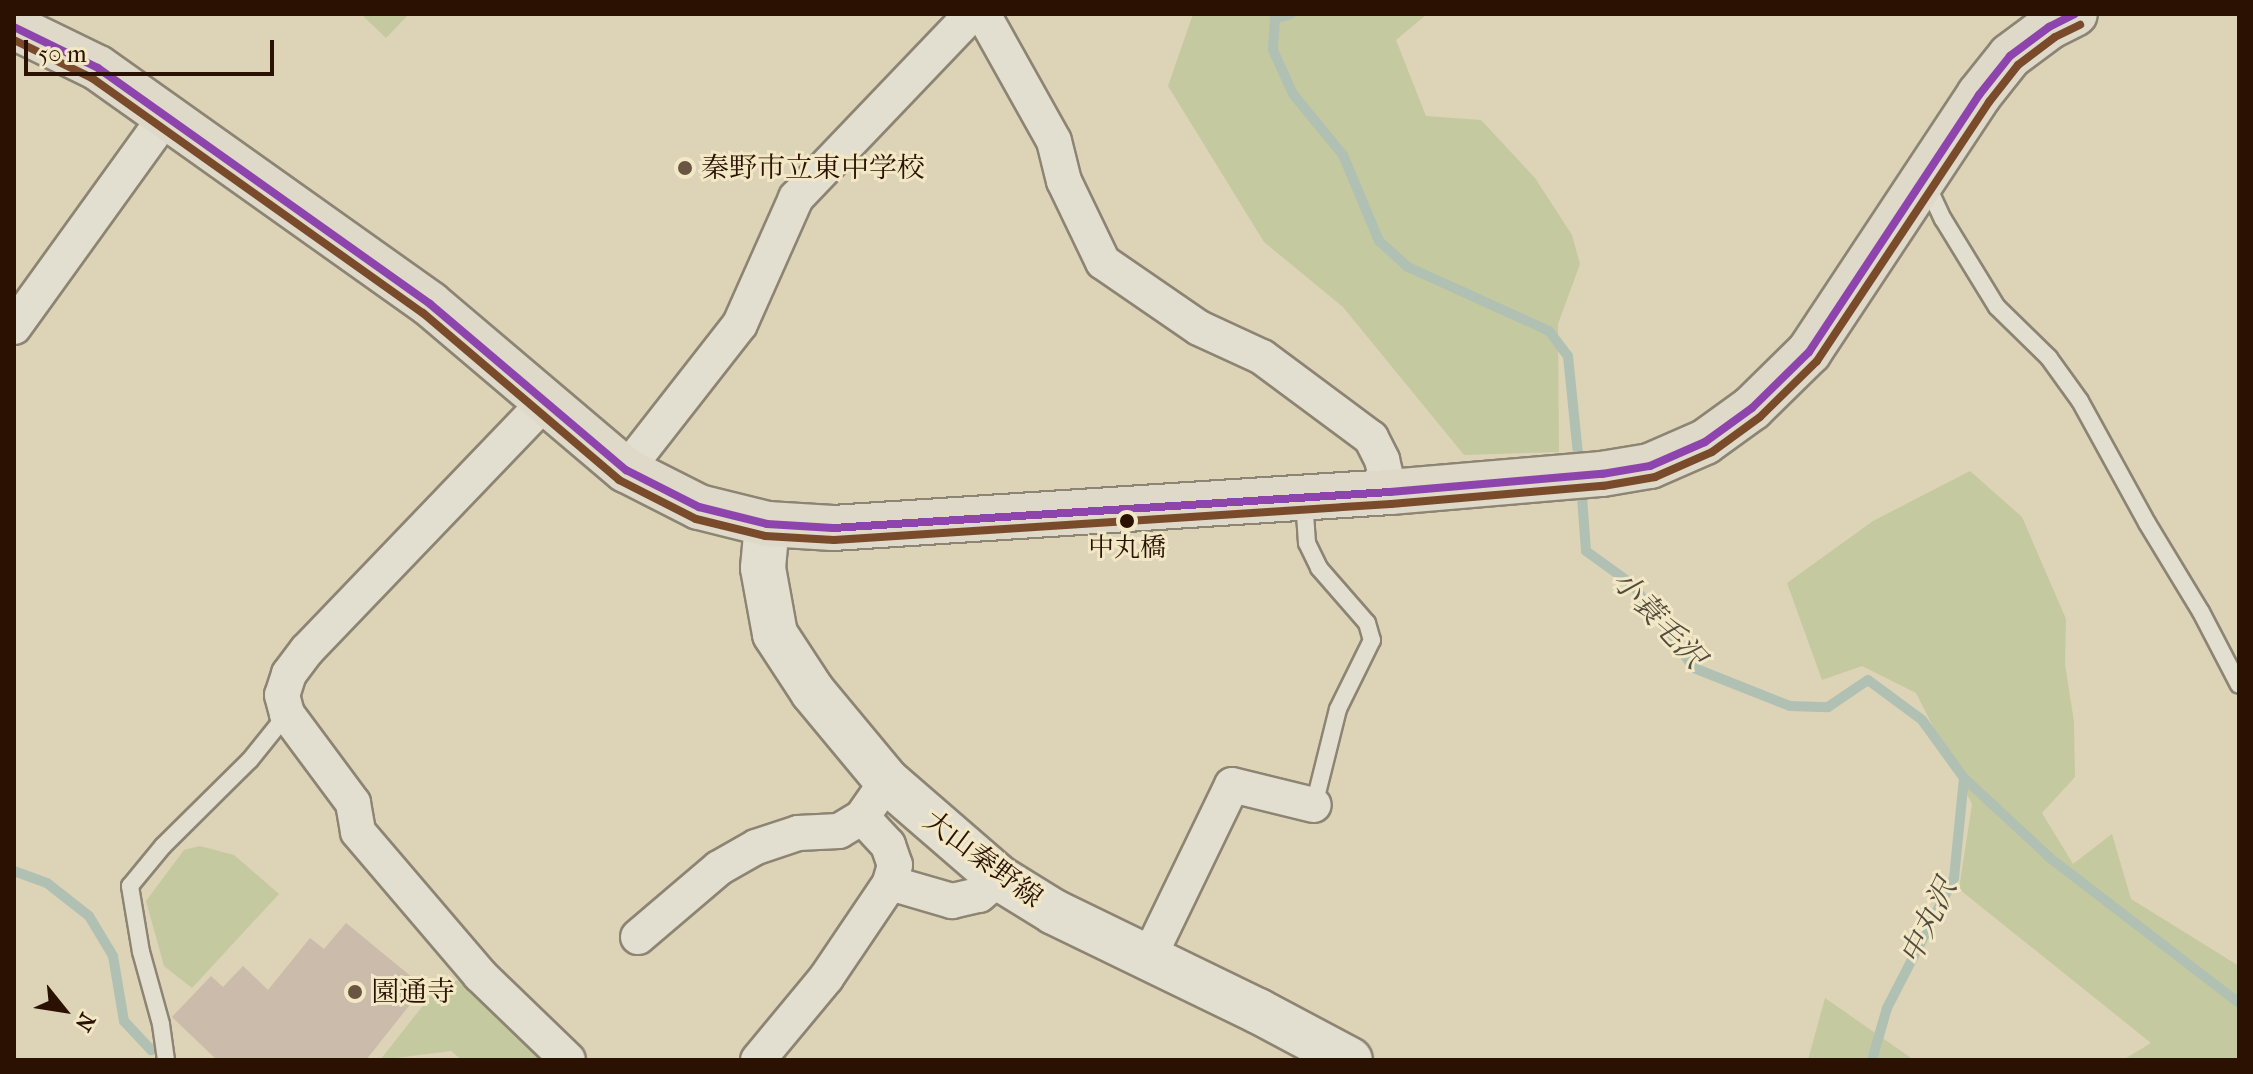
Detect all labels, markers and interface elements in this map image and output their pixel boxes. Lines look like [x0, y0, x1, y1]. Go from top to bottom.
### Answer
scale bar [28, 24, 278, 74]
text: 50 m [38, 40, 87, 68]
place label: 秦野市立東中学校 [701, 151, 925, 185]
marker: 秦野市立東中学校 [676, 159, 694, 177]
marker: 中丸橋 [1119, 513, 1135, 529]
place label: 中丸橋 [1088, 532, 1166, 564]
water label: 小蓑毛沢 [1604, 564, 1712, 676]
street label: 大山秦野線 [917, 803, 1049, 915]
water label: 中丸沢 [1893, 874, 1965, 970]
north arrow [24, 970, 104, 1050]
place label: 園通寺 [371, 975, 455, 1009]
marker: 園通寺 [346, 983, 364, 1001]
text: N [69, 1008, 100, 1036]

